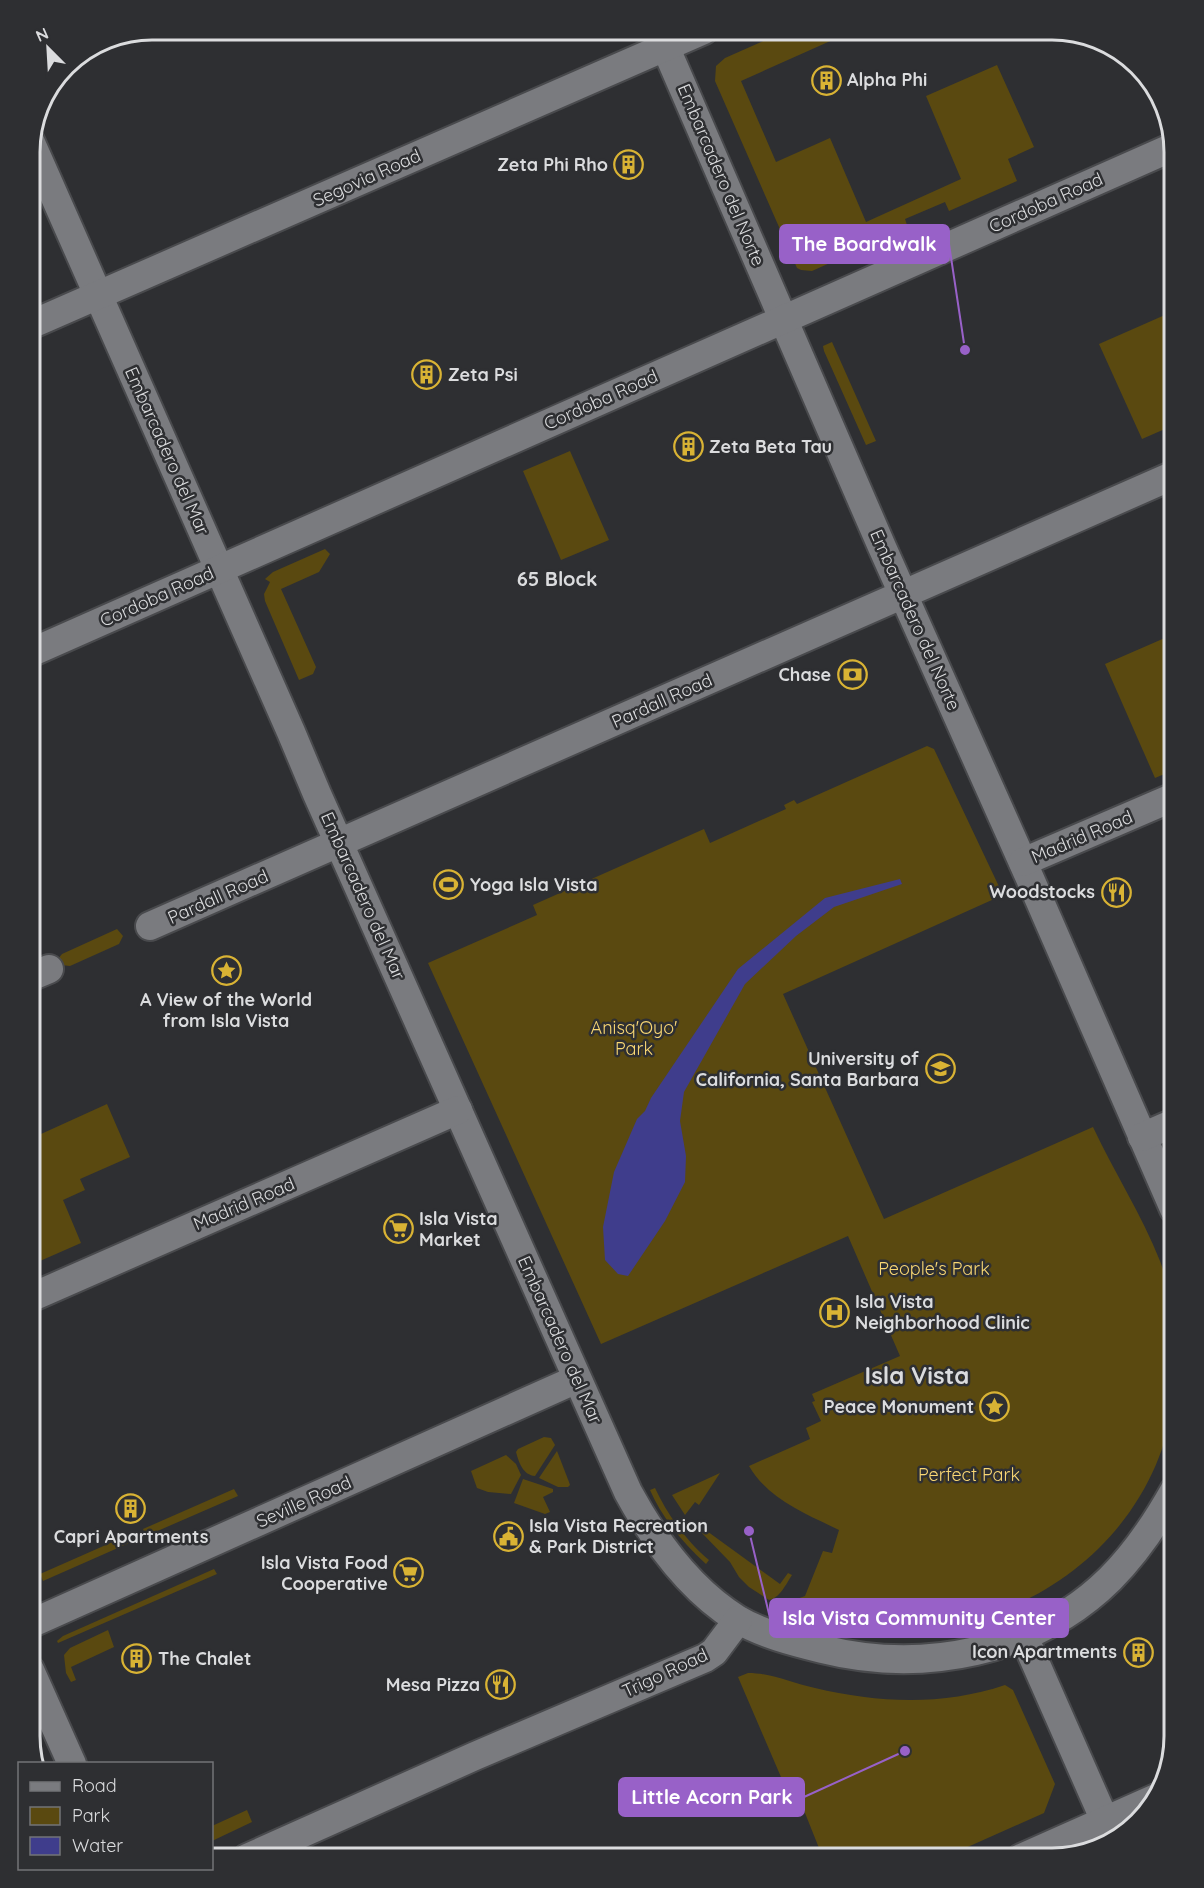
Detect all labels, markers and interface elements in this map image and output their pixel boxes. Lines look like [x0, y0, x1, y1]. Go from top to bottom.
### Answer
north arrow [18, 18, 78, 78]
text: N [32, 23, 51, 46]
building icon: Alpha Phi [810, 64, 842, 96]
place label: Alpha Phi [847, 68, 927, 91]
street label: Embarcadero del Norte [673, 80, 770, 269]
street label: Segovia Road [309, 144, 424, 212]
building icon: Zeta Phi Rho [613, 149, 645, 181]
place label: Zeta Phi Rho [497, 153, 608, 176]
street label: Cordoba Road [985, 167, 1106, 238]
callout: The Boardwalk [780, 225, 949, 263]
text: The Boardwalk [791, 231, 937, 256]
building icon: Zeta Psi [411, 359, 443, 391]
street label: Embarcadero del Mar [120, 363, 215, 538]
place label: Zeta Psi [448, 363, 518, 386]
street label: Cordoba Road [540, 364, 661, 435]
building icon: Zeta Beta Tau [672, 431, 704, 463]
place label: Zeta Beta Tau [709, 435, 832, 458]
street label: Embarcadero del Norte [865, 526, 966, 714]
street label: Cordoba Road [96, 561, 217, 632]
district label: 65 Block [517, 566, 597, 591]
bank icon: Chase [836, 659, 868, 691]
place label: Chase [779, 663, 831, 686]
street label: Pardall Road [608, 668, 716, 733]
street label: Madrid Road [1028, 805, 1136, 868]
street label: Embarcadero del Mar [316, 808, 411, 983]
street label: Pardall Road [164, 864, 272, 929]
sports icon: Yoga Isla Vista [433, 869, 465, 901]
place label: Yoga Isla Vista [470, 873, 598, 896]
restaurant icon: Woodstocks [1100, 876, 1132, 908]
place label: Woodstocks [989, 880, 1095, 903]
place icon: A View of the World from Isla Vista [210, 955, 242, 987]
place label: A View of the World from Isla Vista [140, 988, 312, 1032]
park label: Anisq'Oyo' Park [591, 1016, 678, 1060]
place label: University of California, Santa Barbara [696, 1047, 919, 1091]
school or university icon: University of California, Santa Barbara [924, 1053, 956, 1085]
street label: Madrid Road [190, 1172, 298, 1235]
place label: Isla Vista Market [419, 1207, 498, 1251]
supermarket icon: Isla Vista Market [382, 1213, 414, 1245]
street label: Embarcadero del Mar [513, 1252, 608, 1427]
park label: People's Park [878, 1257, 990, 1280]
place label: Isla Vista Neighborhood Clinic [855, 1290, 1030, 1334]
hospital icon: Isla Vista Neighborhood Clinic [818, 1296, 850, 1328]
district label: Isla Vista [865, 1360, 969, 1390]
place icon: Peace Monument [979, 1391, 1011, 1423]
place label: Peace Monument [824, 1395, 974, 1418]
park label: Perfect Park [918, 1463, 1020, 1486]
street label: Seville Road [253, 1470, 355, 1533]
building icon: Capri Apartments [115, 1492, 147, 1524]
place label: Isla Vista Recreation & Park District [529, 1514, 708, 1558]
public building icon: Isla Vista Recreation & Park District [492, 1520, 524, 1552]
place label: Capri Apartments [54, 1525, 209, 1548]
place label: Isla Vista Food Cooperative [261, 1551, 388, 1595]
supermarket icon: Isla Vista Food Cooperative [393, 1557, 425, 1589]
callout: Isla Vista Community Center [770, 1599, 1068, 1637]
text: Isla Vista Community Center [782, 1605, 1056, 1630]
building icon: Icon Apartments [1122, 1636, 1154, 1668]
place label: Icon Apartments [972, 1640, 1117, 1663]
building icon: The Chalet [121, 1643, 153, 1675]
street label: Trigo Road [618, 1643, 711, 1702]
place label: The Chalet [158, 1647, 251, 1670]
restaurant icon: Mesa Pizza [485, 1669, 517, 1701]
place label: Mesa Pizza [386, 1673, 480, 1696]
legend [18, 1762, 213, 1870]
text: Road [72, 1774, 117, 1797]
callout: Little Acorn Park [619, 1778, 804, 1816]
text: Little Acorn Park [631, 1784, 793, 1809]
text: Park [72, 1804, 110, 1827]
text: Water [72, 1834, 123, 1857]

